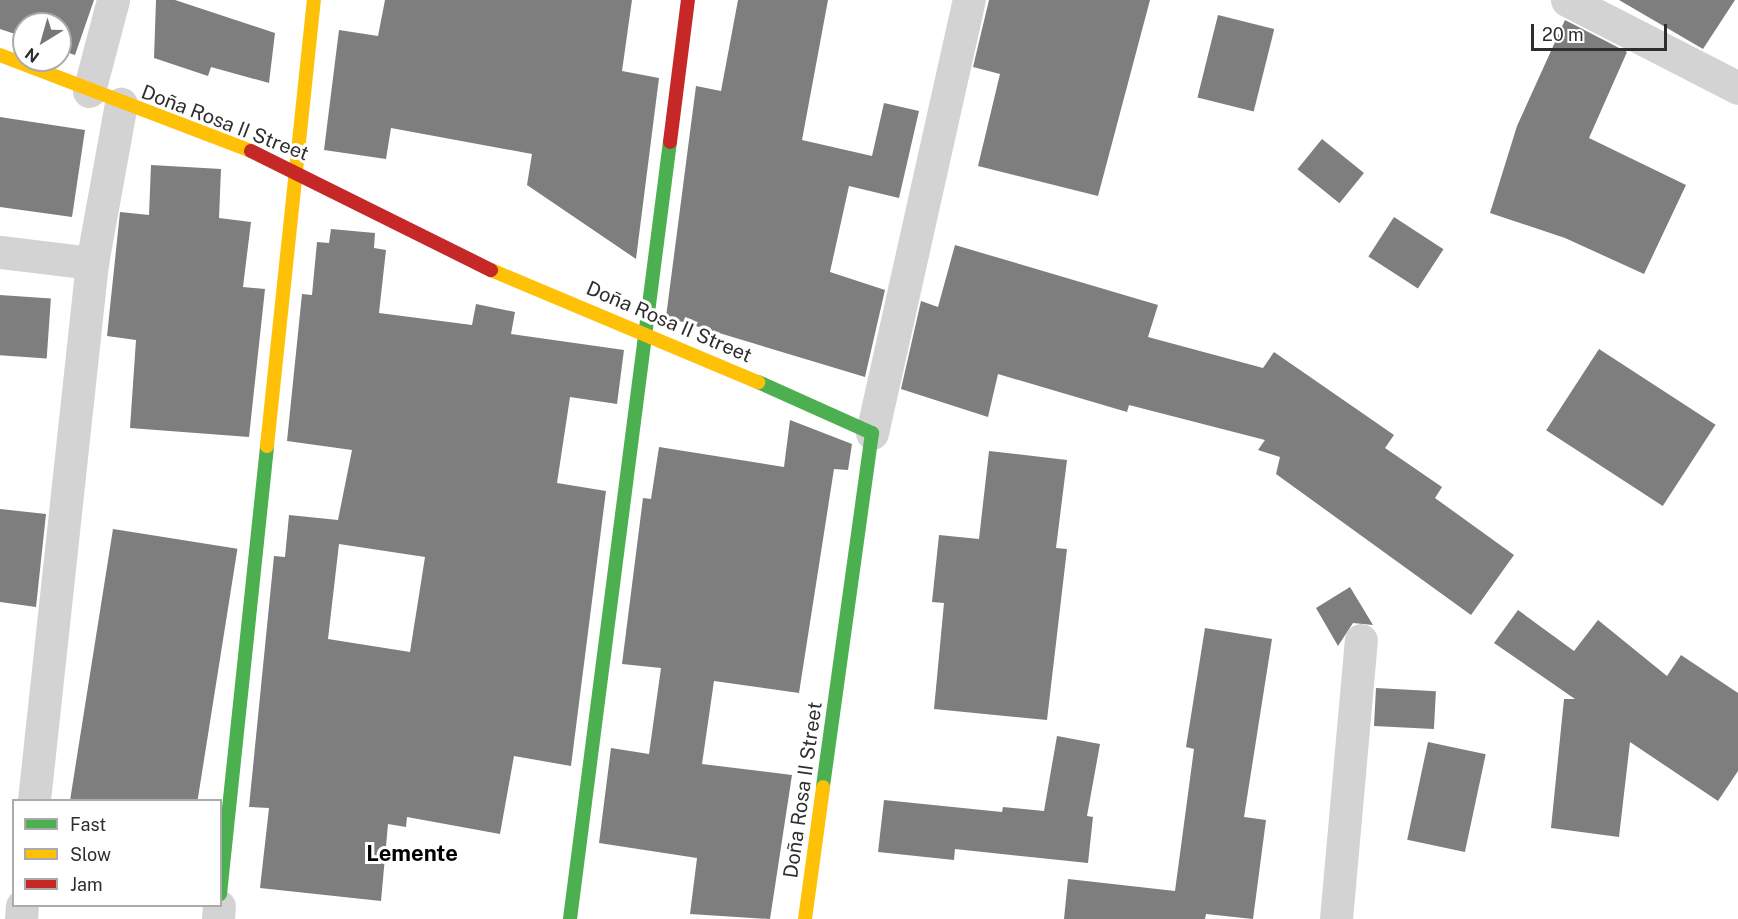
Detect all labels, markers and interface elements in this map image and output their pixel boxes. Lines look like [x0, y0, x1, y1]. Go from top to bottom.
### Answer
north arrow [12, 12, 72, 72]
scale bar [1534, 12, 1670, 50]
text: 20 m [1542, 24, 1584, 45]
text: N [21, 44, 43, 67]
street label: Doña Rosa II Street [138, 80, 312, 166]
street label: Doña Rosa II Street [583, 276, 755, 368]
street label: Doña Rosa II Street [779, 700, 827, 880]
legend [12, 799, 222, 907]
text: Fast [70, 814, 106, 835]
district label: Lemente [366, 841, 458, 867]
text: Slow [70, 844, 111, 865]
text: Jam [70, 874, 103, 895]

